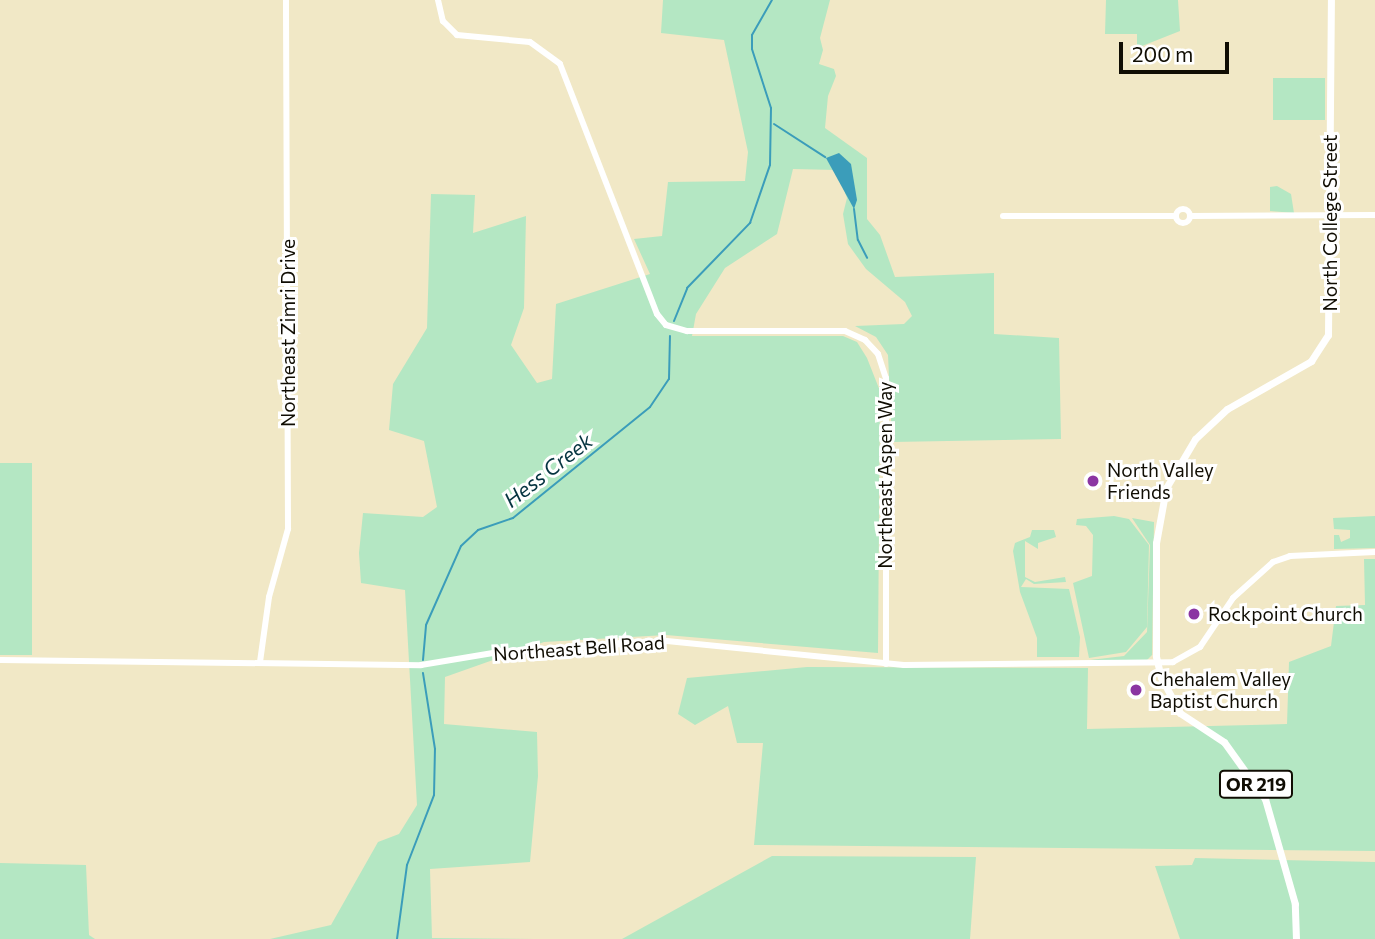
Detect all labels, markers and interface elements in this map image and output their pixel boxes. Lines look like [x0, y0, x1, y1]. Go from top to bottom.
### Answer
scale bar [1123, 28, 1233, 72]
text: 200 m [1132, 41, 1193, 66]
street label: North College Street [1319, 134, 1341, 312]
street label: Northeast Zimri Drive [277, 239, 299, 427]
street label: Northeast Aspen Way [874, 381, 896, 569]
water label: Hess Creek [499, 427, 597, 513]
place label: North Valley Friends [1107, 459, 1214, 503]
marker: North Valley Friends [1085, 473, 1101, 489]
place label: Rockpoint Church [1208, 603, 1363, 625]
marker: Rockpoint Church [1186, 606, 1202, 622]
street label: Northeast Bell Road [492, 631, 666, 665]
place label: Chehalem Valley Baptist Church [1150, 668, 1291, 712]
marker: Chehalem Valley Baptist Church [1128, 682, 1144, 698]
road number: OR 219 [1218, 770, 1294, 798]

